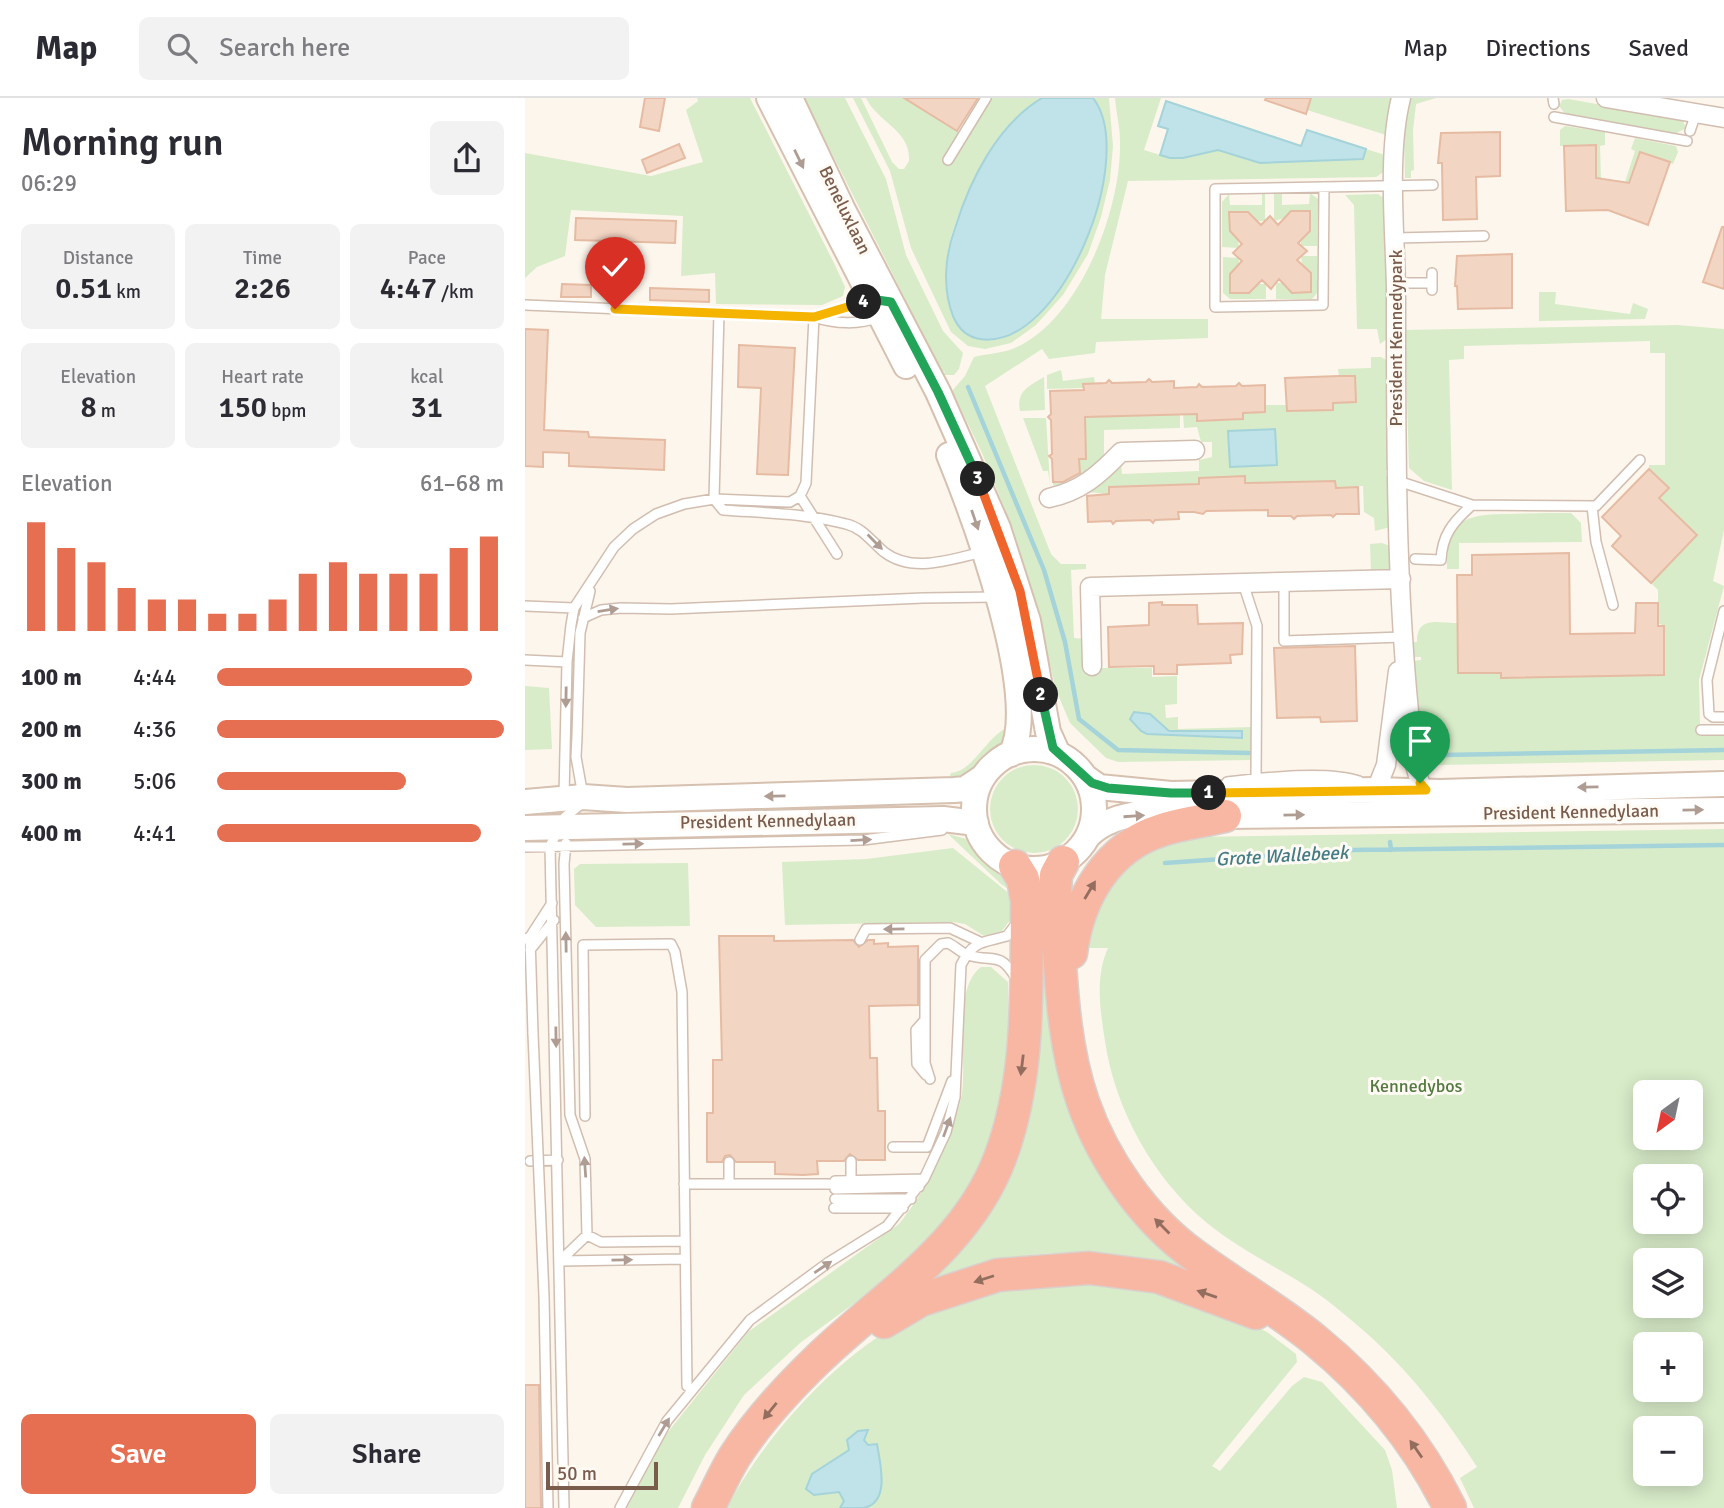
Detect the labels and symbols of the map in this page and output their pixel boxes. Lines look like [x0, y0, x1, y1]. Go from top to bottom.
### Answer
one-way arrow [793, 149, 804, 169]
street label: Beneluxlaan [814, 162, 876, 258]
pin [585, 237, 645, 309]
street label: President Kennedypark [1385, 250, 1407, 427]
pin: 4 [847, 284, 881, 320]
pin: 3 [960, 462, 995, 496]
one-way arrow [970, 510, 981, 531]
one-way arrow [866, 534, 883, 550]
one-way arrow [597, 604, 619, 615]
pin: 2 [1023, 678, 1059, 712]
one-way arrow [560, 686, 572, 708]
pin [1390, 711, 1450, 783]
pin: 1 [1191, 776, 1227, 810]
one-way arrow [1577, 781, 1599, 792]
one-way arrow [764, 791, 786, 802]
street label: President Kennedylaan [1483, 799, 1659, 825]
one-way arrow [1682, 804, 1704, 816]
street label: President Kennedylaan [680, 808, 856, 834]
one-way arrow [1123, 810, 1145, 821]
one-way arrow [1283, 810, 1305, 821]
one-way arrow [850, 834, 872, 845]
one-way arrow [623, 838, 645, 850]
water label: Grote Wallebeek [1215, 840, 1350, 871]
one-way arrow [1084, 880, 1097, 899]
one-way arrow [883, 923, 905, 935]
one-way arrow [560, 931, 572, 953]
one-way arrow [551, 1027, 562, 1049]
one-way arrow [1016, 1054, 1027, 1076]
park label: Kennedybos [1370, 1075, 1463, 1097]
north arrow [1633, 1080, 1703, 1150]
one-way arrow [942, 1116, 953, 1137]
one-way arrow [579, 1156, 590, 1178]
one-way arrow [1154, 1218, 1171, 1234]
one-way arrow [612, 1254, 634, 1266]
one-way arrow [814, 1260, 832, 1274]
one-way arrow [973, 1275, 994, 1285]
one-way arrow [1196, 1288, 1217, 1299]
one-way arrow [763, 1402, 778, 1420]
one-way arrow [658, 1417, 671, 1436]
one-way arrow [1409, 1440, 1423, 1458]
scale bar [546, 1459, 658, 1491]

